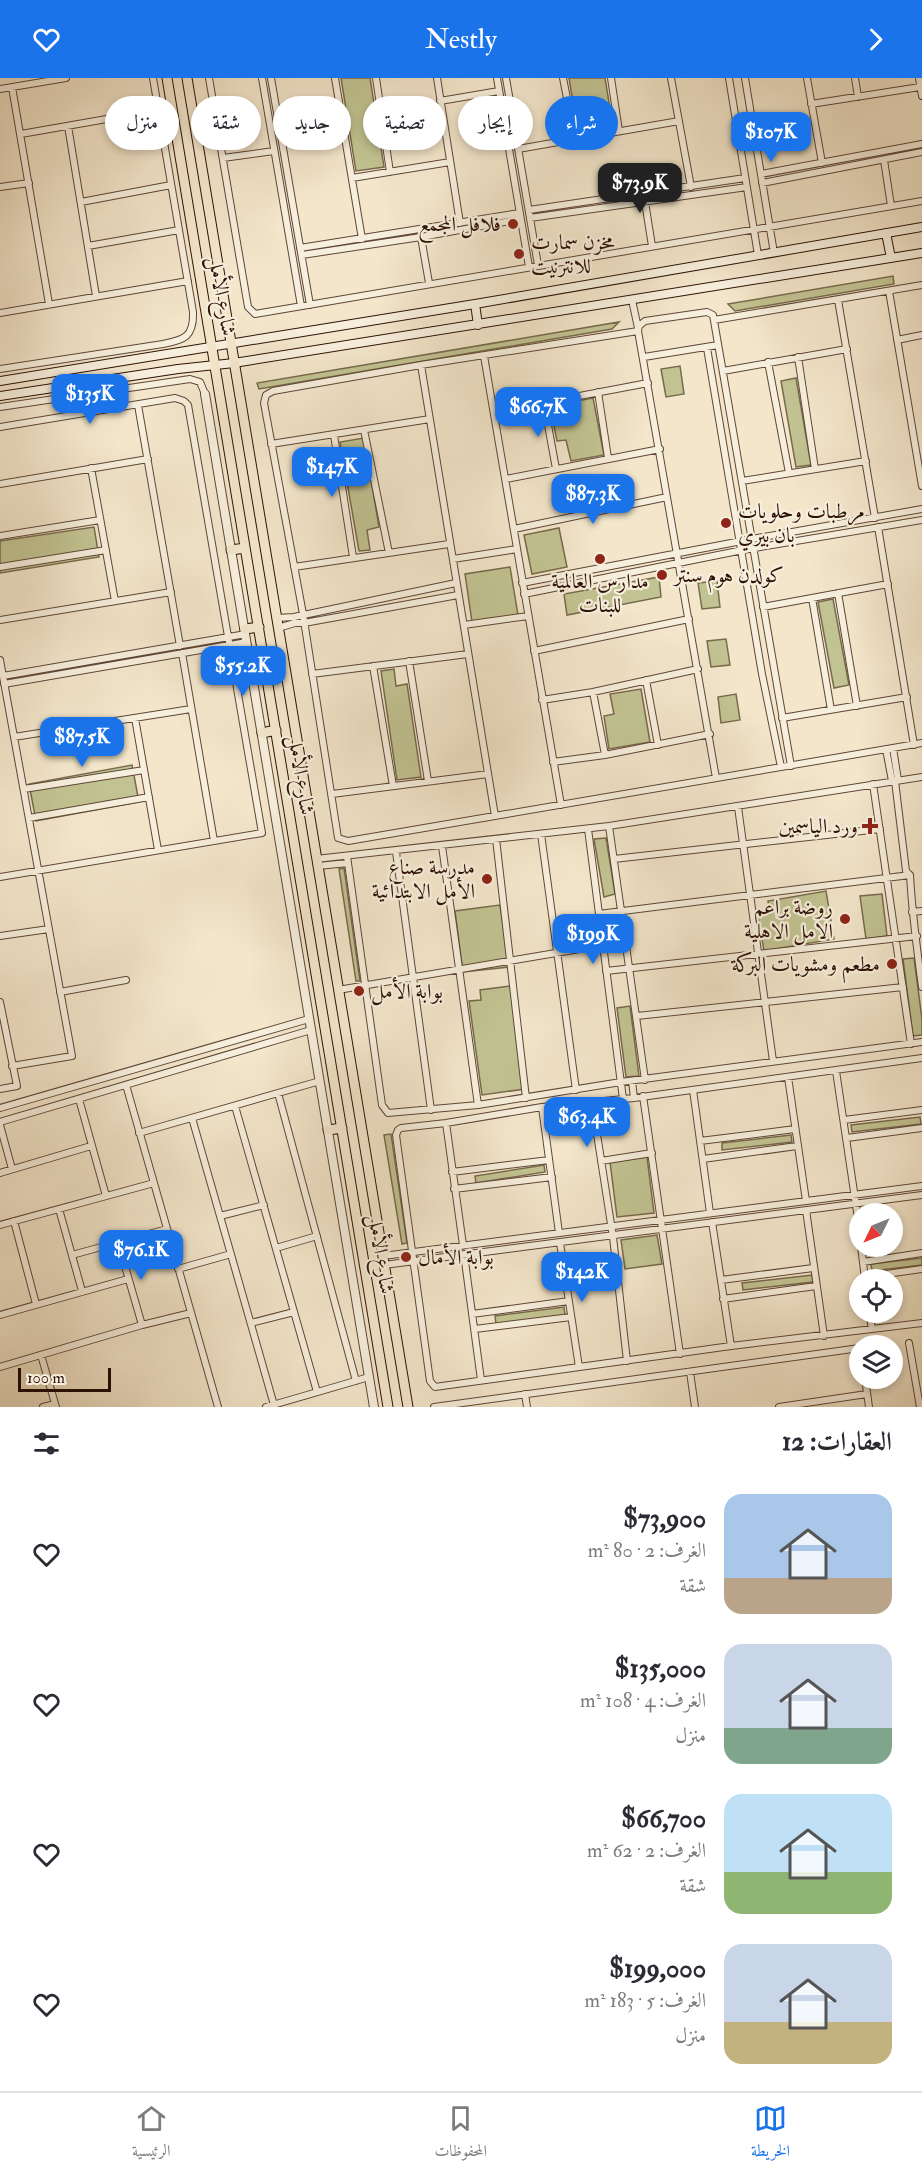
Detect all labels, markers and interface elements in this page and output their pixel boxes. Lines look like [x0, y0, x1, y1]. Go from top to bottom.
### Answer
icon: heart [30, 23, 63, 56]
text: Nestly [425, 23, 497, 56]
icon: forward [859, 23, 892, 56]
chip: منزل [105, 96, 179, 150]
chip: شقة [191, 96, 261, 150]
chip: جديد [273, 96, 351, 150]
chip: تصفية [363, 96, 446, 150]
chip: إيجار [458, 96, 533, 150]
chip: شراء [545, 96, 618, 150]
pin: $107K [729, 112, 813, 163]
text: $107K [745, 119, 797, 144]
pin: $73.9K [591, 163, 689, 214]
text: $73.9K [612, 170, 668, 195]
place label: فلافل المجمع [418, 211, 501, 243]
marker: فلافل المجمع [506, 217, 520, 231]
place label: مخزن سمارت للانترنيت [531, 229, 615, 280]
marker: مخزن سمارت للانترنيت [512, 247, 526, 261]
street label: شارع الأمل [198, 254, 244, 339]
pin: $135K [48, 374, 132, 425]
text: $135K [66, 381, 114, 406]
pin: $66.7K [489, 387, 587, 438]
text: $66.7K [509, 394, 567, 419]
pin: $147K [290, 447, 374, 498]
text: $147K [306, 454, 358, 479]
pin: $87.3K [544, 474, 642, 525]
text: $87.3K [566, 481, 621, 506]
place label: مرطبات وحلويات بان بيري [738, 498, 865, 551]
marker: مرطبات وحلويات بان بيري [719, 516, 733, 530]
marker: مدارس العالمية للبنات [593, 552, 607, 566]
place label: كولدن هوم سنتر [672, 562, 784, 593]
place label: مدارس العالمية للبنات [551, 568, 649, 619]
marker: كولدن هوم سنتر [655, 568, 669, 582]
pin: $55.2K [194, 646, 292, 697]
text: $55.2K [215, 653, 271, 678]
pin: $87.5K [33, 717, 131, 768]
text: $87.5K [54, 724, 110, 749]
street label: شارع الأمل [277, 733, 323, 818]
place label: ورد الياسمين [779, 813, 858, 840]
marker: ورد الياسمين [863, 819, 877, 833]
place label: مدرسة صناع الأمل الابتدائية [372, 854, 475, 906]
marker: مدرسة صناع الأمل الابتدائية [480, 872, 494, 886]
place label: روضة براعم الامل الاهلية [744, 894, 833, 946]
marker: روضة براعم الامل الاهلية [838, 912, 852, 926]
pin: $199K [551, 914, 635, 965]
text: $199K [567, 921, 619, 946]
place label: مطعم ومشويات البركة [730, 951, 880, 984]
marker: مطعم ومشويات البركة [885, 957, 899, 971]
place label: بوابة الأمل [371, 976, 443, 1006]
marker: بوابة الأمل [352, 984, 366, 998]
pin: $63.4K [538, 1097, 636, 1148]
text: $63.4K [558, 1104, 616, 1129]
north arrow [849, 1203, 903, 1257]
map controls [849, 1203, 903, 1389]
street label: شارع الأمل [357, 1212, 403, 1297]
pin: $76.1K [92, 1230, 190, 1281]
text: $76.1K [113, 1237, 169, 1262]
place label: بوابة الأمال [418, 1242, 494, 1271]
marker: بوابة الأمال [399, 1250, 413, 1264]
pin: $142K [540, 1252, 624, 1303]
text: $142K [555, 1259, 609, 1284]
button: locate [849, 1269, 903, 1323]
button: layers [849, 1335, 903, 1389]
scale bar [18, 1365, 111, 1392]
text: 100 m [27, 1368, 65, 1388]
text: العقارات: 12 [782, 1426, 892, 1458]
icon: filters [30, 1427, 63, 1460]
text: $73,900 [623, 1503, 706, 1535]
icon: home [772, 1518, 844, 1590]
icon: heart [30, 1538, 63, 1571]
text: الغرف: 2 · 80 m² [588, 1538, 706, 1563]
text: شقة [680, 1573, 706, 1598]
text: $135,000 [615, 1653, 706, 1685]
icon: home [772, 1668, 844, 1740]
icon: heart [30, 1688, 63, 1721]
text: الغرف: 4 · 108 m² [580, 1688, 706, 1713]
text: منزل [675, 1723, 706, 1748]
text: $66,700 [621, 1803, 706, 1835]
icon: home [772, 1818, 844, 1890]
icon: heart [30, 1838, 63, 1871]
text: الغرف: 2 · 62 m² [587, 1838, 706, 1863]
text: شقة [680, 1873, 706, 1898]
text: $199,000 [609, 1953, 706, 1985]
icon: home [772, 1968, 844, 2040]
icon: heart [30, 1988, 63, 2021]
text: الغرف: 5 · 183 m² [584, 1988, 706, 2013]
text: منزل [675, 2023, 706, 2048]
tab: الرئيسية [132, 2102, 170, 2166]
tab: المحفوظات [434, 2102, 487, 2166]
tab: الخريطة [751, 2102, 790, 2166]

